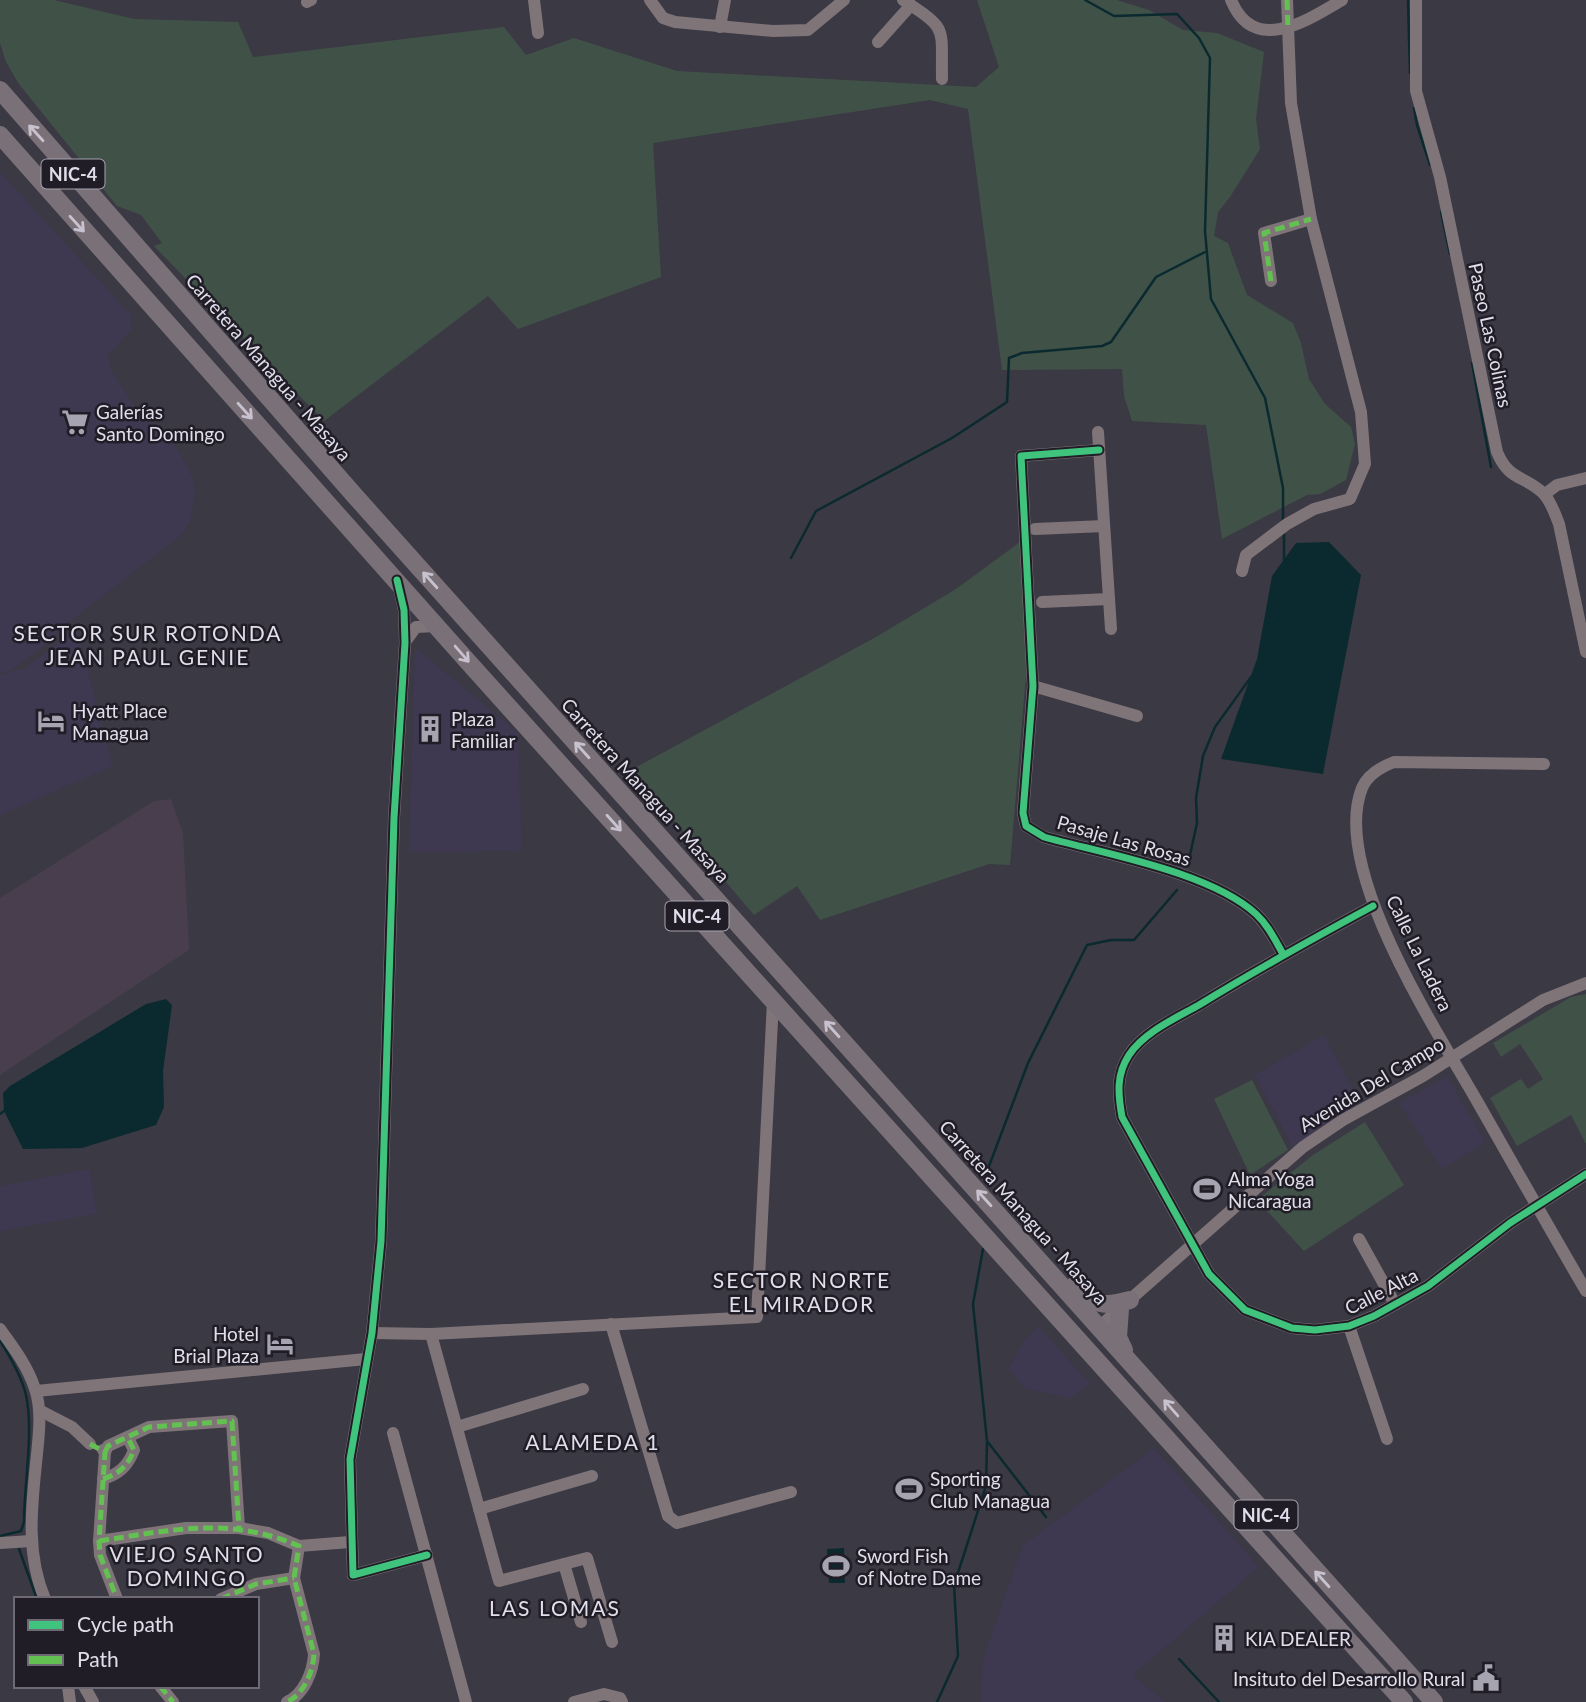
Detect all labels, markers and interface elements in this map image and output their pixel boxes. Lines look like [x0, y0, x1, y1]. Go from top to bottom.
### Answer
one-way arrow [28, 124, 44, 142]
road number: NIC-4 [42, 160, 104, 188]
one-way arrow [69, 214, 85, 232]
street label: Paseo Las Colinas [1464, 261, 1518, 409]
street label: Carretera Managua - Masaya [182, 269, 356, 465]
place label: Galerías Santo Domingo [96, 400, 225, 445]
one-way arrow [237, 402, 253, 420]
supermarket icon: Galerías Santo Domingo [60, 407, 90, 437]
one-way arrow [422, 571, 438, 589]
district label: SECTOR SUR ROTONDA JEAN PAUL GENIE [13, 620, 283, 669]
one-way arrow [454, 645, 470, 663]
street label: Carretera Managua - Masaya [557, 693, 735, 887]
place label: Hyatt Place Managua [72, 699, 167, 744]
hotel icon: Hyatt Place Managua [36, 706, 66, 736]
place label: Plaza Familiar [451, 707, 516, 752]
building icon: Plaza Familiar [415, 714, 445, 744]
one-way arrow [574, 741, 590, 759]
street label: Pasaje Las Rosas [1055, 810, 1193, 870]
one-way arrow [606, 814, 622, 832]
street label: Calle La Ladera [1382, 891, 1458, 1015]
road number: NIC-4 [666, 902, 728, 931]
one-way arrow [824, 1020, 840, 1038]
street label: Avenida Del Campo [1295, 1032, 1447, 1136]
street label: Carretera Managua - Masaya [935, 1115, 1113, 1309]
place label: Alma Yoga Nicaragua [1228, 1167, 1314, 1212]
sports icon: Alma Yoga Nicaragua [1192, 1174, 1222, 1204]
one-way arrow [975, 1190, 992, 1207]
street label: Calle Alta [1341, 1263, 1421, 1319]
district label: SECTOR NORTE EL MIRADOR [713, 1267, 891, 1316]
place label: Hotel Brial Plaza [173, 1322, 259, 1367]
hotel icon: Hotel Brial Plaza [265, 1329, 295, 1359]
one-way arrow [1163, 1400, 1180, 1417]
district label: ALAMEDA 1 [525, 1429, 661, 1454]
place label: Sporting Club Managua [930, 1467, 1050, 1512]
sports icon: Sporting Club Managua [894, 1474, 924, 1504]
road number: NIC-4 [1234, 1500, 1298, 1530]
district label: VIEJO SANTO DOMINGO [109, 1541, 265, 1590]
place label: Sword Fish of Notre Dame [857, 1544, 981, 1589]
sports icon: Sword Fish of Notre Dame [821, 1551, 851, 1581]
one-way arrow [1314, 1570, 1330, 1588]
district label: LAS LOMAS [489, 1595, 621, 1620]
legend [14, 1597, 259, 1688]
text: Cycle path [77, 1611, 174, 1636]
building icon: KIA DEALER [1209, 1623, 1239, 1653]
place label: KIA DEALER [1245, 1627, 1351, 1650]
text: Path [77, 1646, 119, 1671]
public building icon: Insituto del Desarrollo Rural [1471, 1663, 1501, 1693]
place label: Insituto del Desarrollo Rural [1233, 1667, 1465, 1690]

